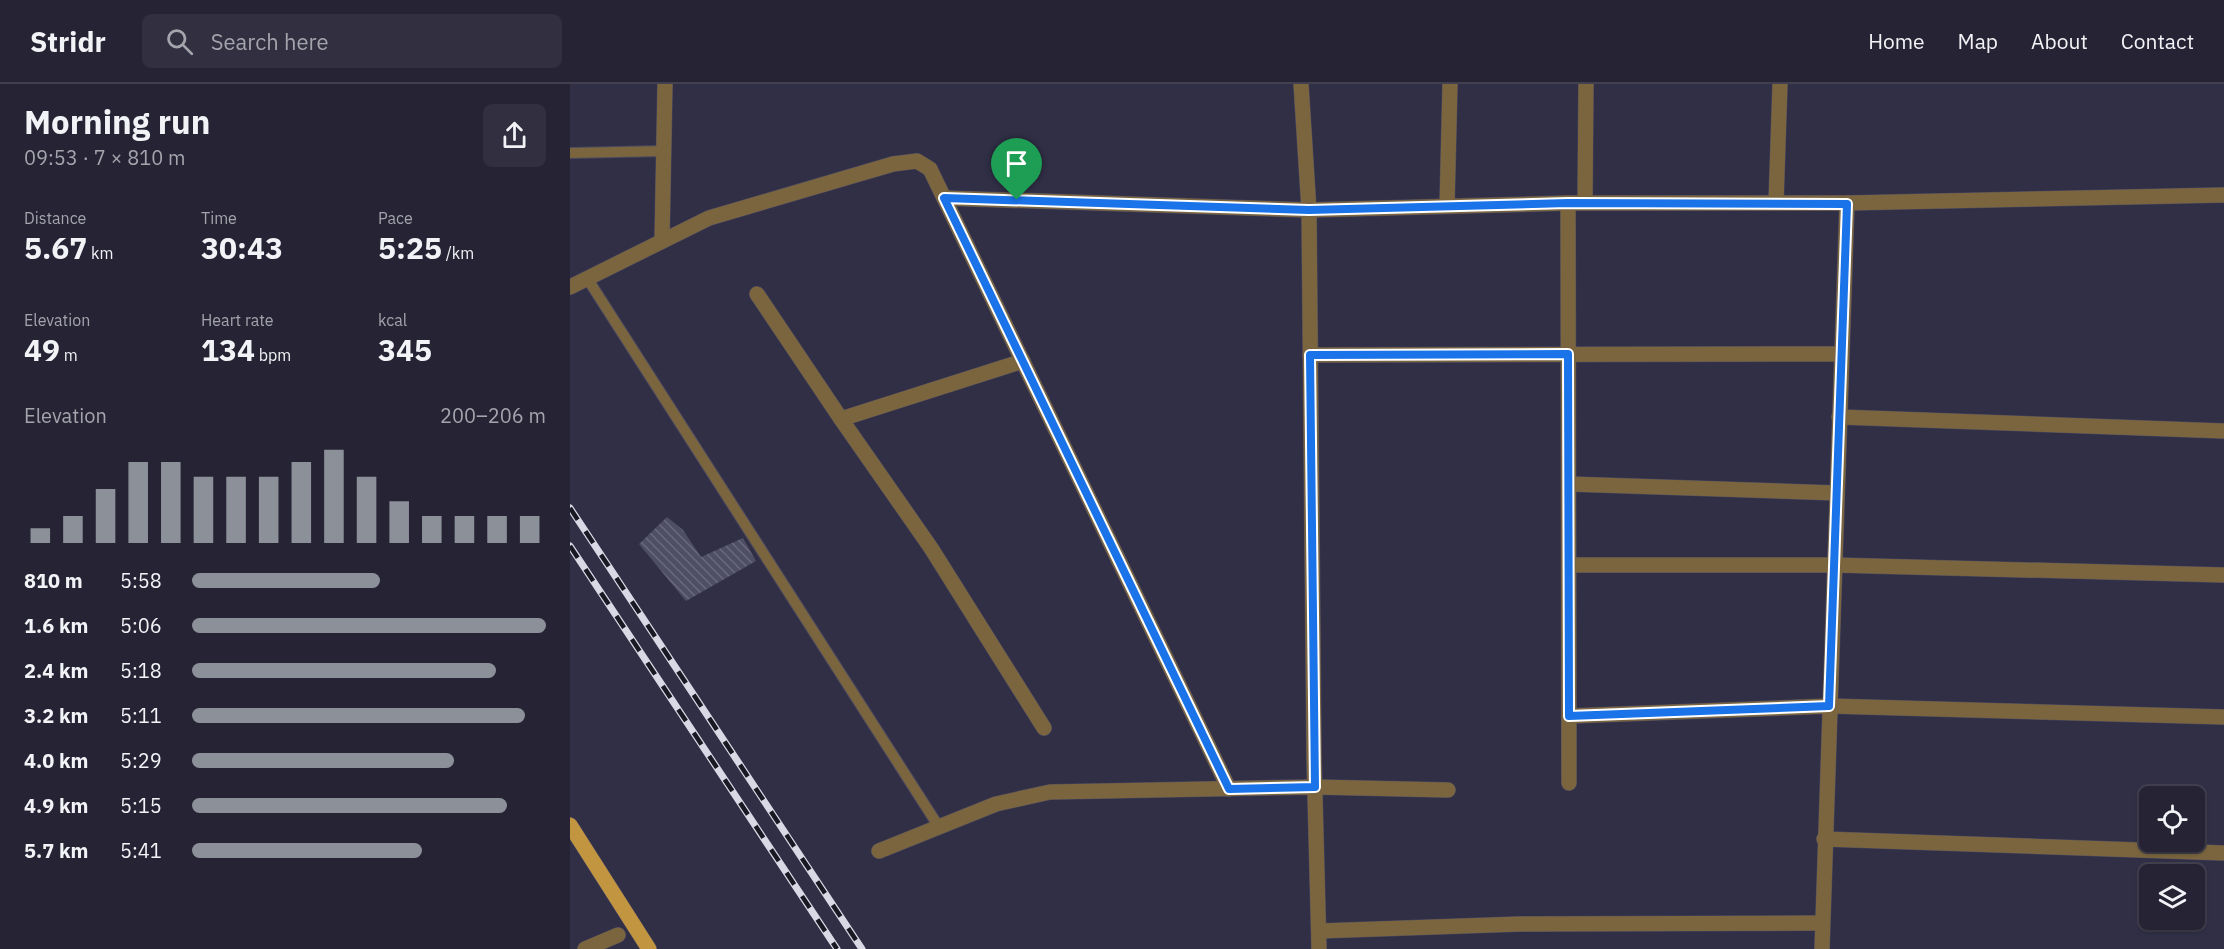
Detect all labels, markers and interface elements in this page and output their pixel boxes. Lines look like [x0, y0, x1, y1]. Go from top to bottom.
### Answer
search box [142, 14, 562, 68]
text: Stridr [30, 23, 106, 60]
icon: search [163, 25, 196, 58]
text: Search here [211, 27, 329, 56]
text: Home [1868, 27, 1925, 55]
text: Map [1958, 27, 1998, 55]
text: About [2031, 27, 2088, 55]
text: Contact [2121, 27, 2194, 55]
text: Morning run [24, 100, 210, 143]
button: share [483, 104, 546, 167]
pin [991, 138, 1042, 200]
text: 09:53 · 7 × 810 m [24, 144, 185, 171]
icon: arrive [1000, 147, 1033, 180]
text: Distance [24, 208, 86, 228]
text: Time [201, 208, 237, 228]
text: Pace [378, 208, 413, 228]
text: 5.67 [24, 228, 87, 267]
text: 30:43 [201, 228, 283, 267]
text: 5:25 [378, 228, 442, 267]
text: km [87, 243, 114, 263]
text: /km [442, 243, 474, 263]
text: Elevation [24, 310, 90, 330]
text: Heart rate [201, 310, 274, 330]
text: kcal [378, 310, 407, 330]
text: 49 [24, 330, 60, 369]
text: 134 [201, 330, 255, 369]
text: 345 [378, 330, 432, 369]
text: m [60, 345, 78, 365]
text: bpm [255, 345, 291, 365]
text: Elevation [24, 402, 107, 429]
text: 200–206 m [440, 402, 546, 429]
text: 810 m [24, 567, 83, 594]
text: 5:58 [120, 567, 162, 594]
text: 1.6 km [24, 612, 88, 639]
text: 5:06 [120, 612, 162, 639]
text: 2.4 km [24, 657, 88, 684]
text: 5:18 [120, 657, 162, 684]
text: 3.2 km [24, 702, 88, 729]
text: 5:11 [120, 702, 162, 729]
text: 4.0 km [24, 747, 88, 774]
text: 5:29 [120, 747, 162, 774]
map controls [2139, 786, 2205, 930]
button: locate [2139, 786, 2205, 852]
text: 4.9 km [24, 792, 88, 819]
text: 5:15 [120, 792, 162, 819]
text: 5.7 km [24, 837, 88, 864]
text: 5:41 [120, 837, 162, 864]
button: layers [2139, 864, 2205, 930]

